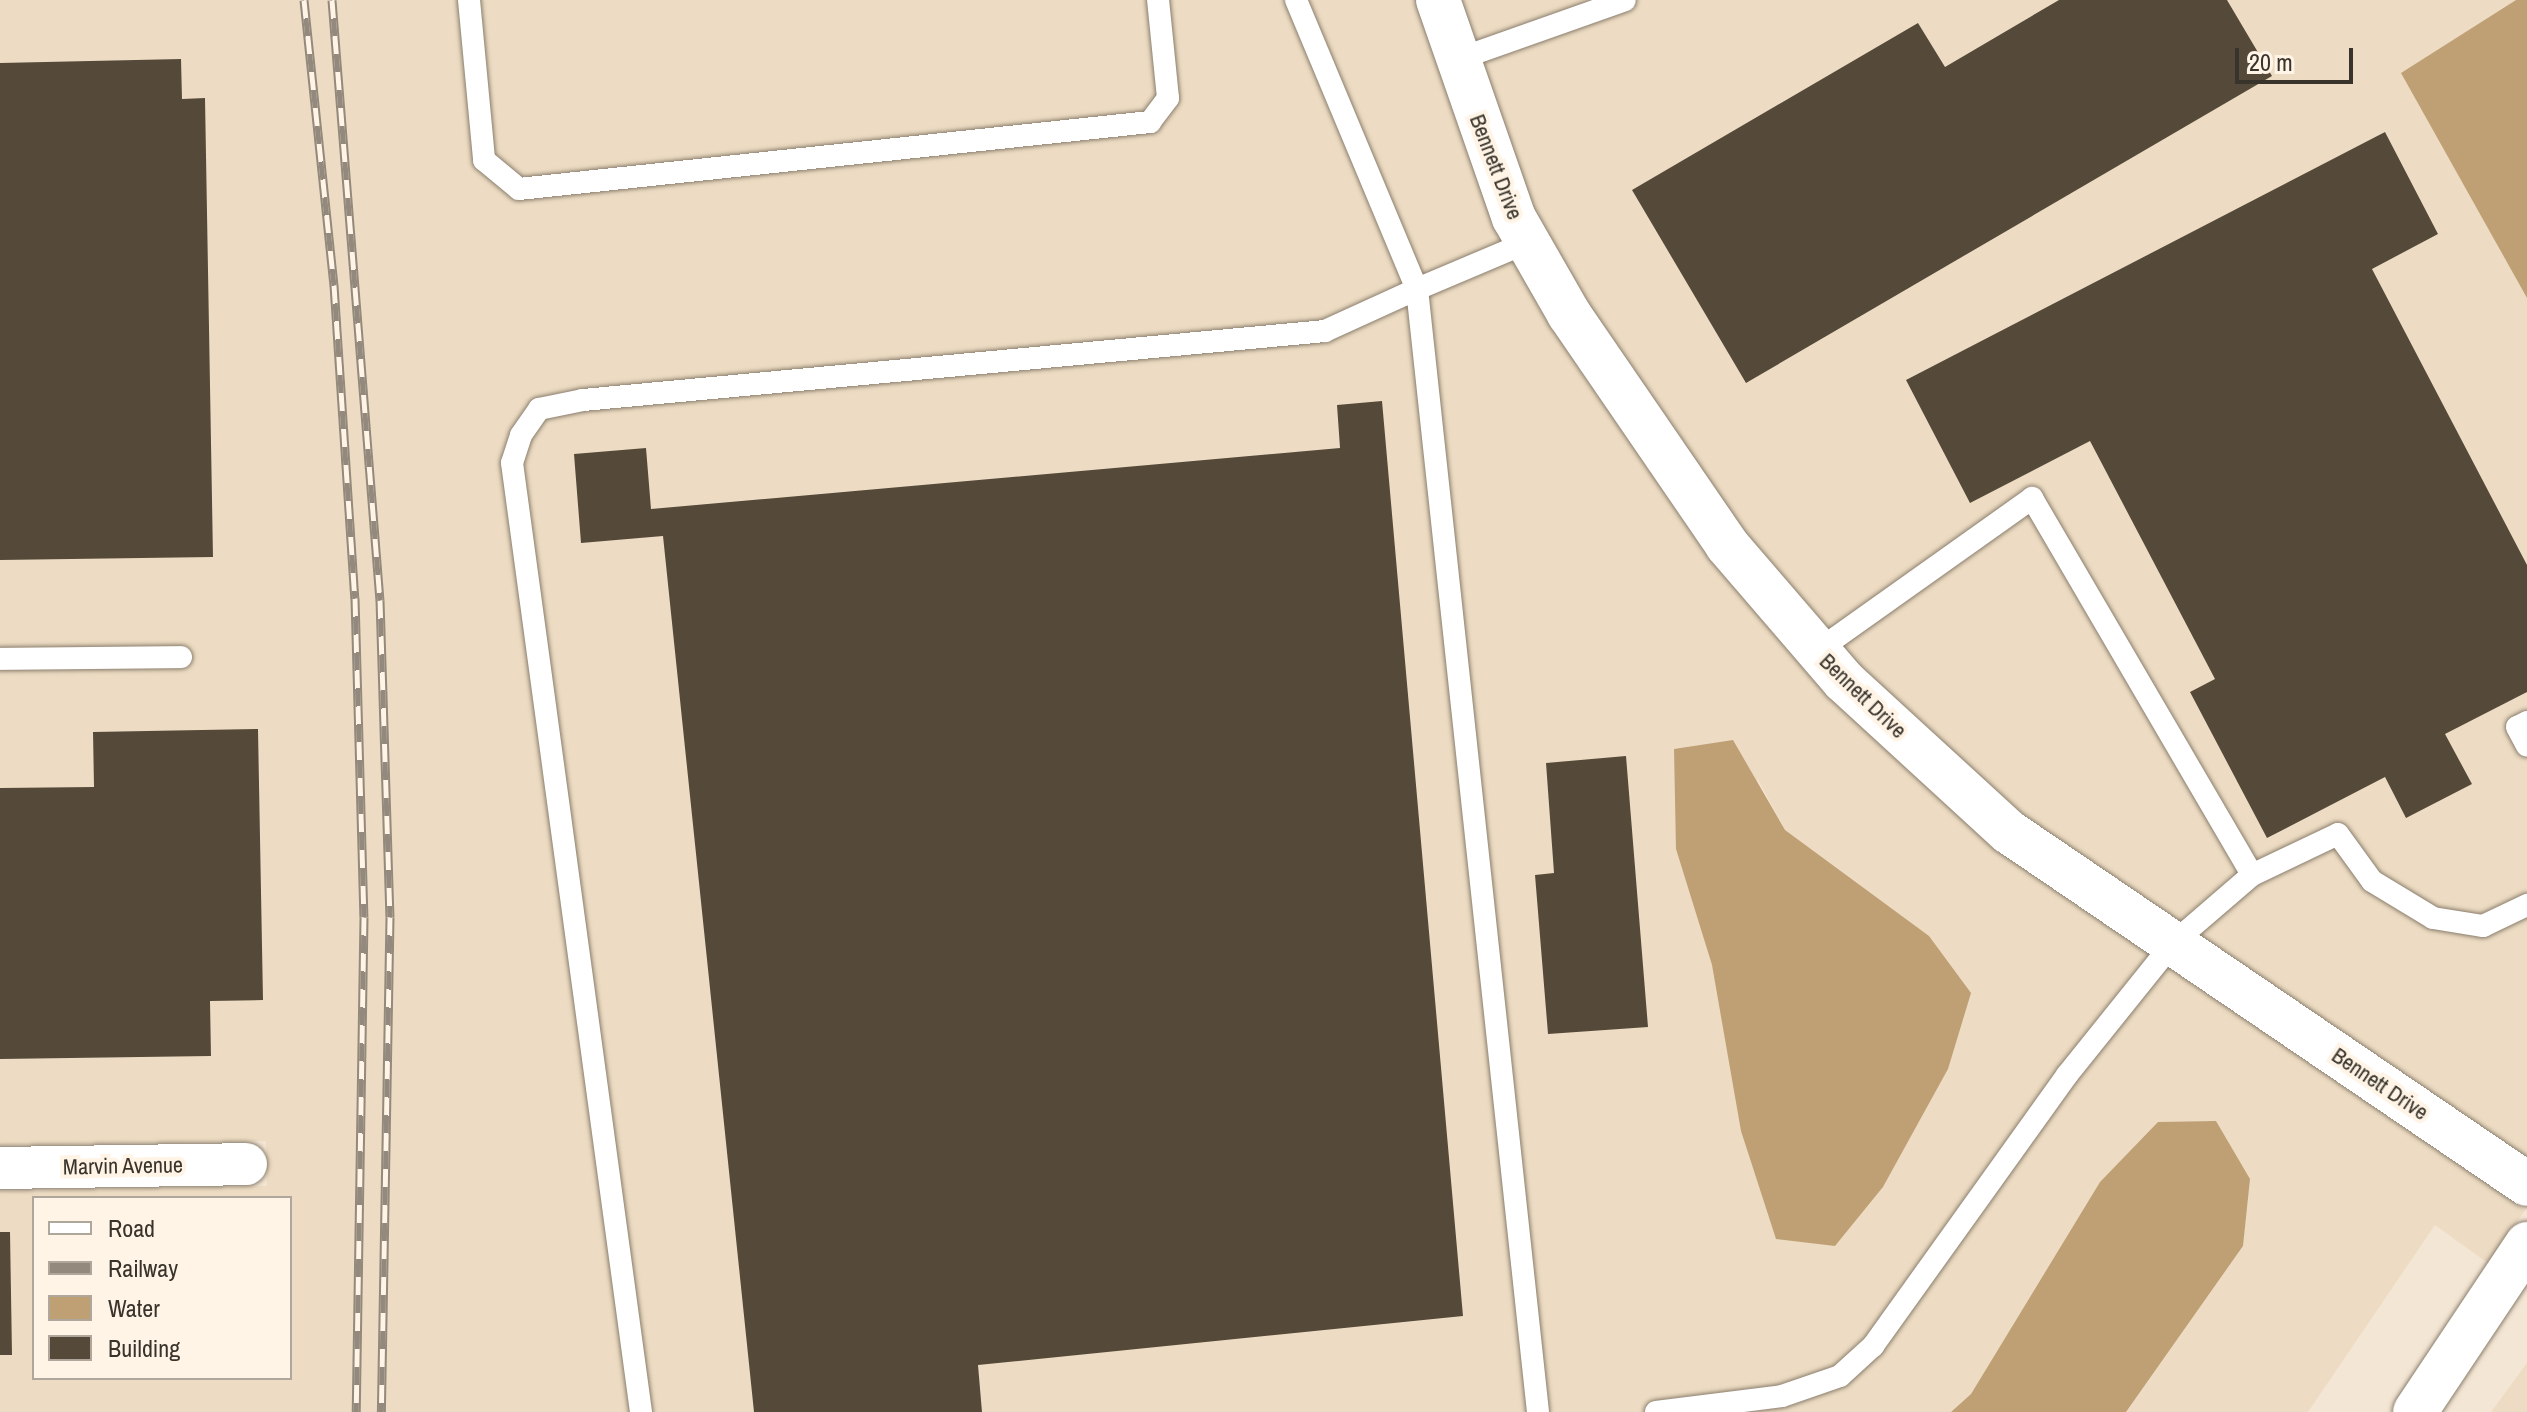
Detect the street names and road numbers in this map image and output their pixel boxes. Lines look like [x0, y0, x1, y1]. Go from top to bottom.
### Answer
street label: Bennett Drive [1464, 111, 1528, 223]
street label: Bennett Drive [1814, 648, 1912, 744]
street label: Bennett Drive [2327, 1042, 2433, 1126]
street label: Marvin Avenue [62, 1152, 184, 1180]

